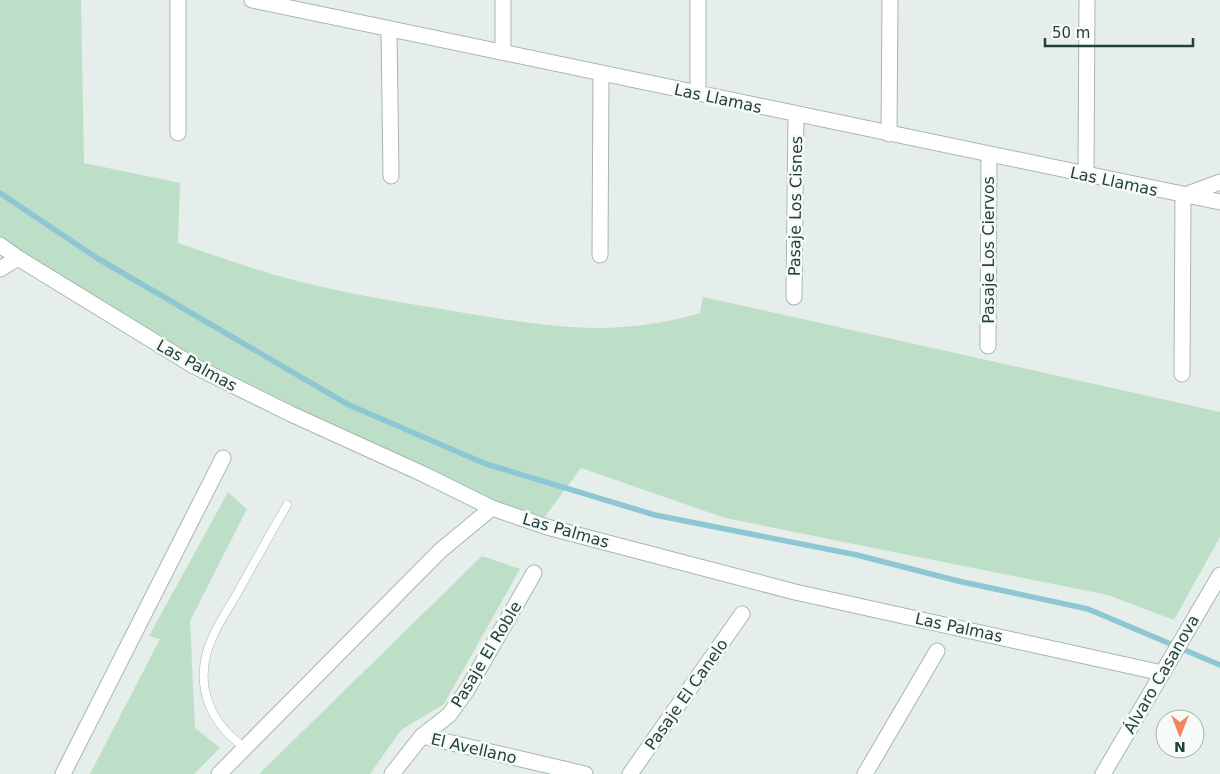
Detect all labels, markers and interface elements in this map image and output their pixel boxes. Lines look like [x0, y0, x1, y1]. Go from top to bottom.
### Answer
scale bar [1045, 15, 1192, 47]
text: 50 m [1052, 24, 1090, 42]
street label: Las Llamas [672, 80, 763, 117]
street label: Pasaje Los Cisnes [785, 136, 806, 276]
street label: Las Llamas [1068, 163, 1159, 200]
street label: Pasaje Los Ciervos [979, 176, 998, 324]
street label: Las Palmas [153, 336, 240, 395]
street label: Las Palmas [520, 509, 611, 552]
street label: Pasaje El Roble [447, 598, 526, 711]
street label: Las Palmas [913, 609, 1004, 646]
street label: Álvaro Casanova [1120, 611, 1203, 737]
street label: Pasaje El Canelo [641, 635, 732, 753]
north arrow [1155, 709, 1205, 759]
street label: El Avellano [429, 729, 519, 768]
text: N [1174, 739, 1186, 755]

